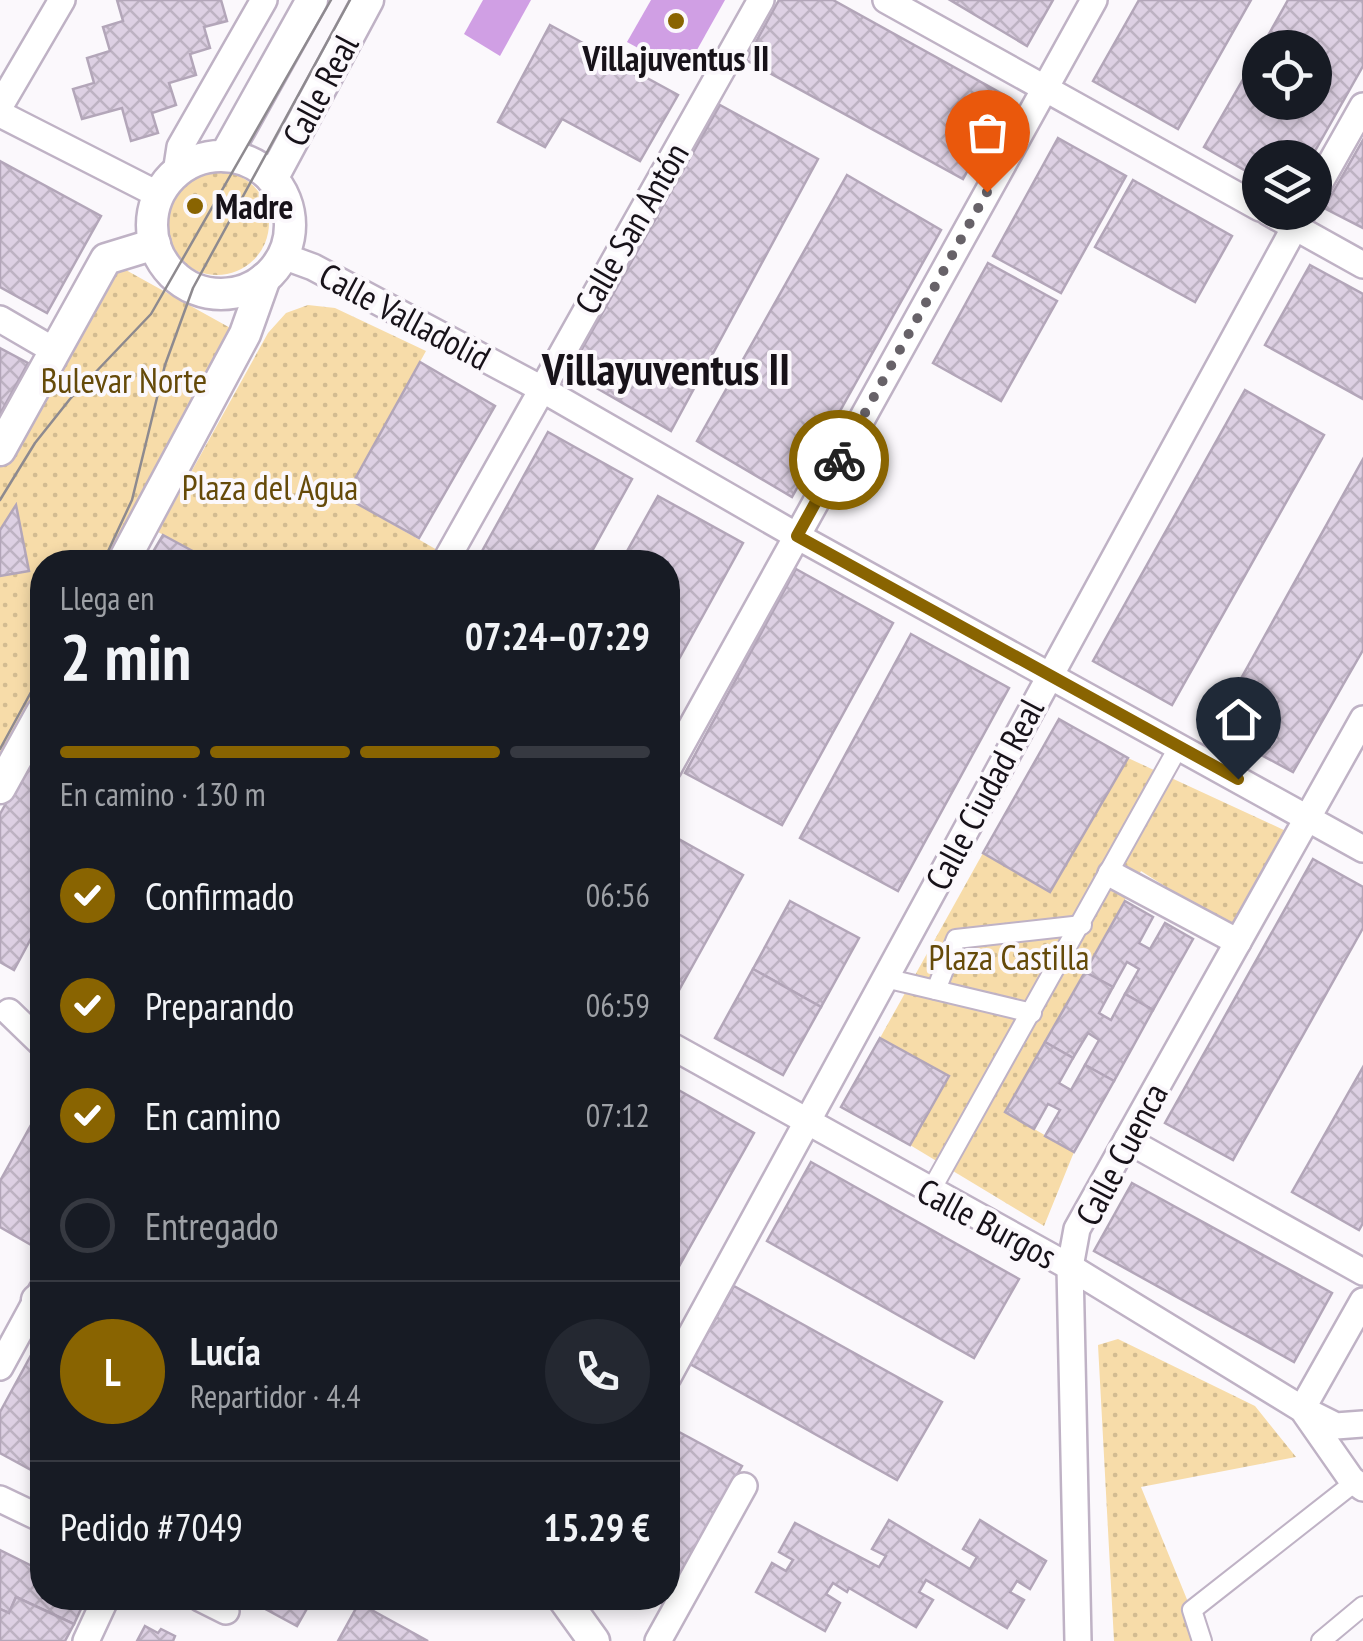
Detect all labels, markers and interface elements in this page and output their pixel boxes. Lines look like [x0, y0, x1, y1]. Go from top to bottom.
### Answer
marker: Villajuventus II [665, 10, 687, 32]
street label: Calle Real [272, 26, 368, 154]
map controls [1242, 30, 1332, 230]
button: locate [1242, 30, 1332, 120]
place label: Villajuventus II [582, 35, 769, 81]
pin [945, 90, 1030, 193]
icon: bag [960, 105, 1015, 160]
street label: Calle San Antón [563, 134, 699, 322]
button: layers [1242, 140, 1332, 230]
place label: Madre [215, 183, 294, 229]
marker: Madre [184, 195, 206, 217]
street label: Calle Valladolid [312, 252, 498, 380]
district label: Villayuventus II [541, 339, 790, 397]
park label: Bulevar Norte [41, 357, 207, 403]
courier [789, 410, 889, 510]
icon: bike [812, 433, 867, 488]
park label: Plaza del Agua [182, 464, 358, 510]
text: Llega en [60, 577, 154, 619]
text: 07:24–07:29 [465, 611, 650, 660]
text: 2 min [60, 614, 191, 698]
pin [1196, 677, 1281, 780]
street label: Calle Ciudad Real [914, 690, 1054, 898]
icon: home [1211, 692, 1266, 747]
text: En camino · 130 m [60, 773, 266, 815]
icon: check [60, 868, 115, 923]
text: Confirmado [145, 871, 294, 920]
text: 06:56 [586, 874, 650, 916]
park label: Plaza Castilla [929, 934, 1089, 980]
icon: check [60, 978, 115, 1033]
text: Preparando [145, 981, 294, 1030]
text: 06:59 [586, 984, 650, 1026]
street label: Calle Cuenca [1064, 1075, 1178, 1233]
icon: check [60, 1088, 115, 1143]
text: En camino [145, 1091, 281, 1140]
text: 07:12 [586, 1094, 650, 1136]
street label: Calle Burgos [909, 1167, 1065, 1279]
text: Entregado [145, 1201, 279, 1250]
button: phone [545, 1319, 650, 1424]
text: Lucía [190, 1326, 261, 1375]
text: L [104, 1347, 121, 1396]
text: Repartidor · 4.4 [190, 1375, 361, 1417]
text: Pedido #7049 [60, 1502, 243, 1551]
text: 15.29 € [543, 1502, 650, 1551]

